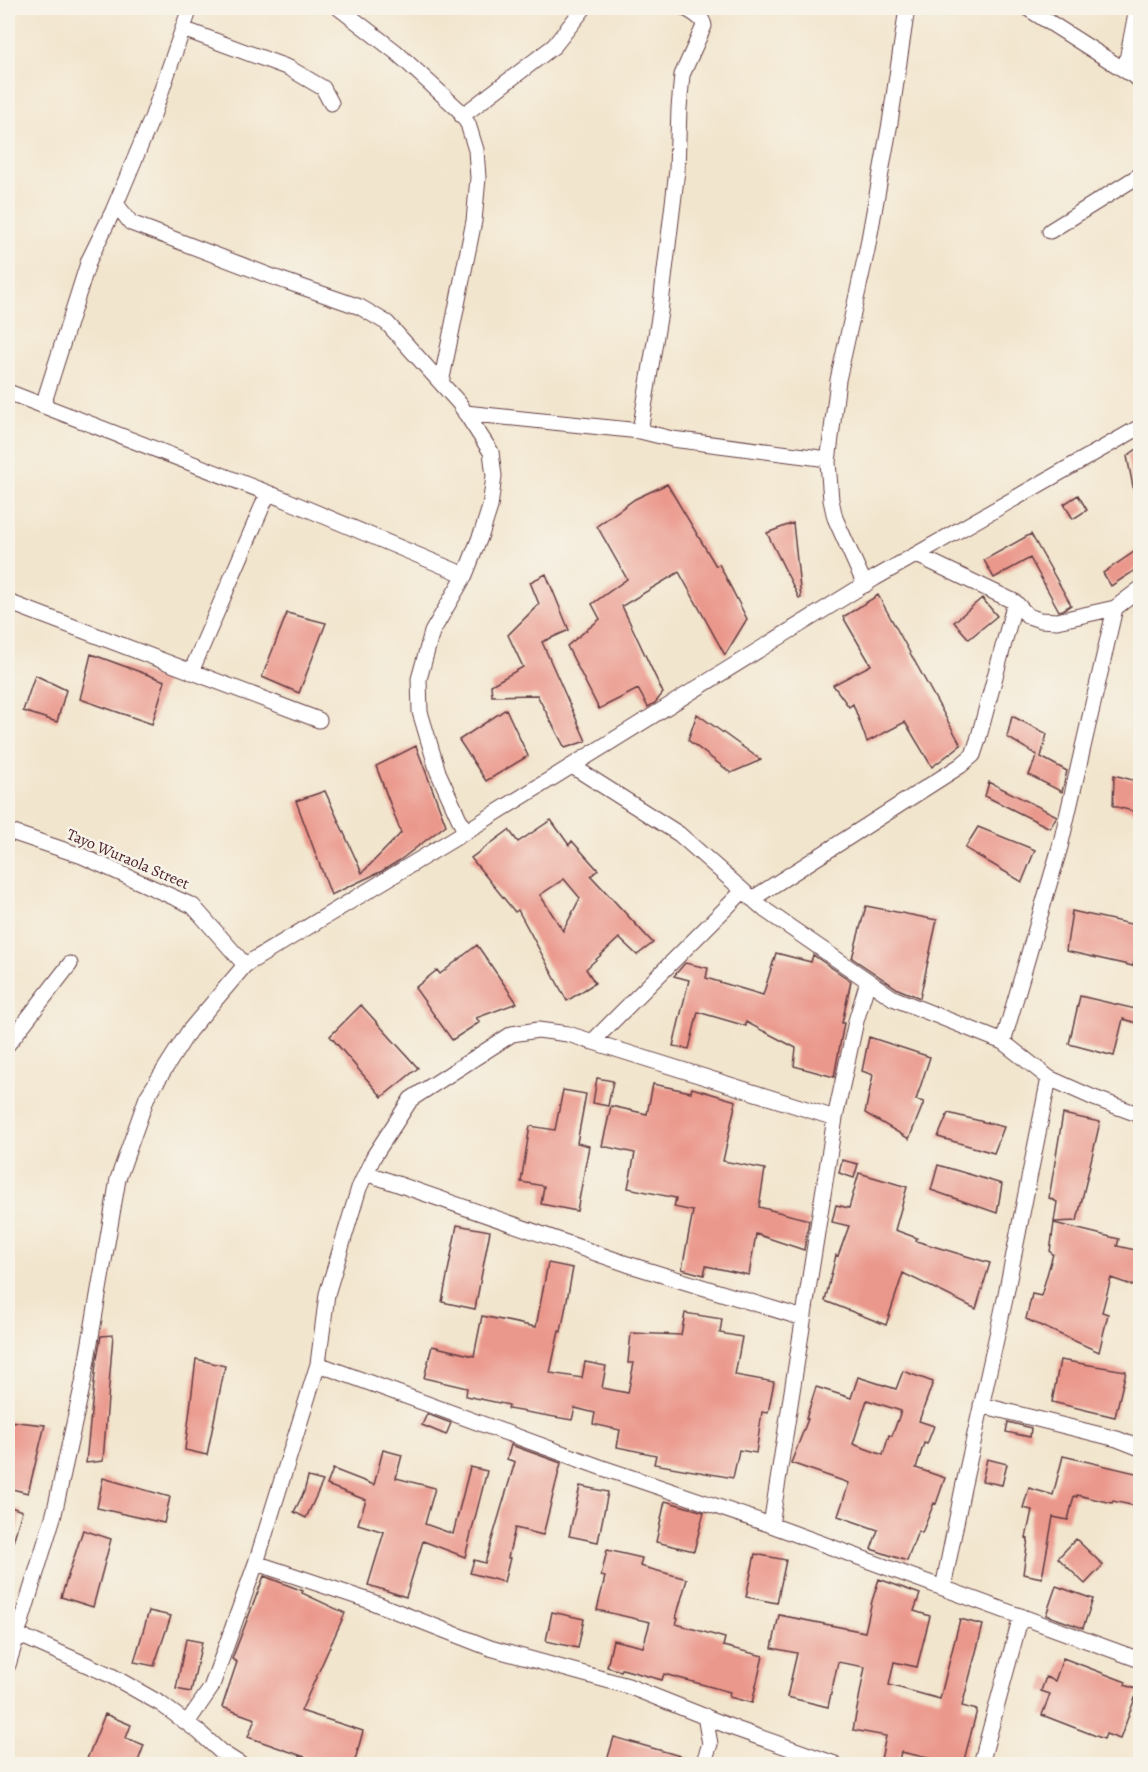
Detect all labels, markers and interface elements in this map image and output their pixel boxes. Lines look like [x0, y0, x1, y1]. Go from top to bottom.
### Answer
street label: Tayo Wuraola Street [63, 823, 193, 895]

